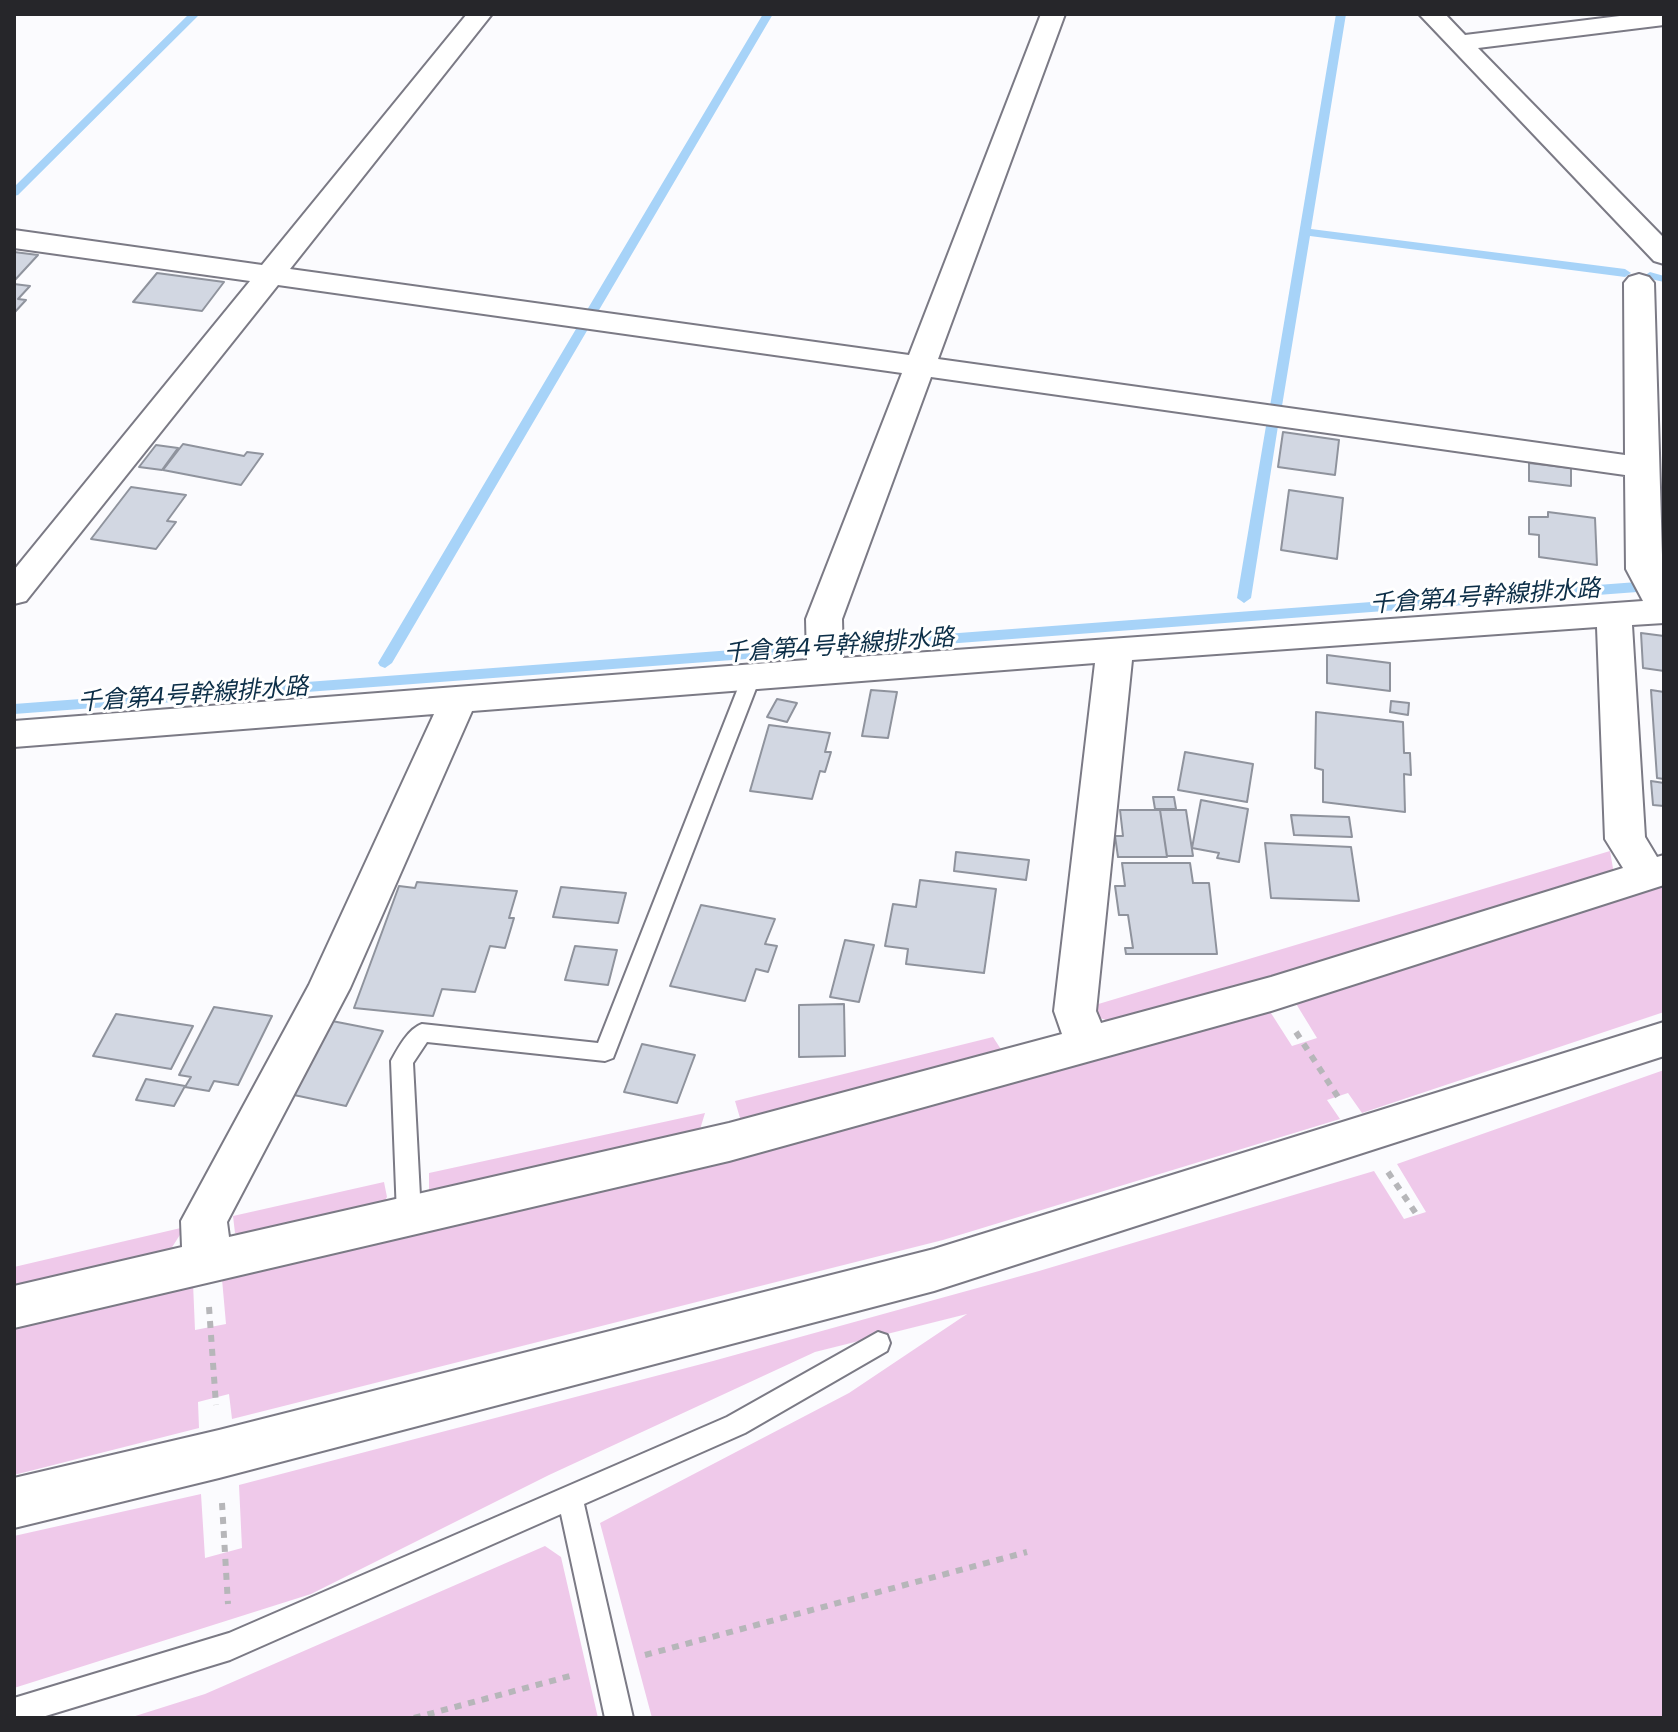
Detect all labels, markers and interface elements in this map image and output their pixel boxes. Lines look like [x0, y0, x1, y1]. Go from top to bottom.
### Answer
water label: 千倉第4号幹線排水路 [1369, 576, 1601, 620]
water label: 千倉第4号幹線排水路 [723, 625, 955, 669]
water label: 千倉第4号幹線排水路 [77, 674, 309, 718]

